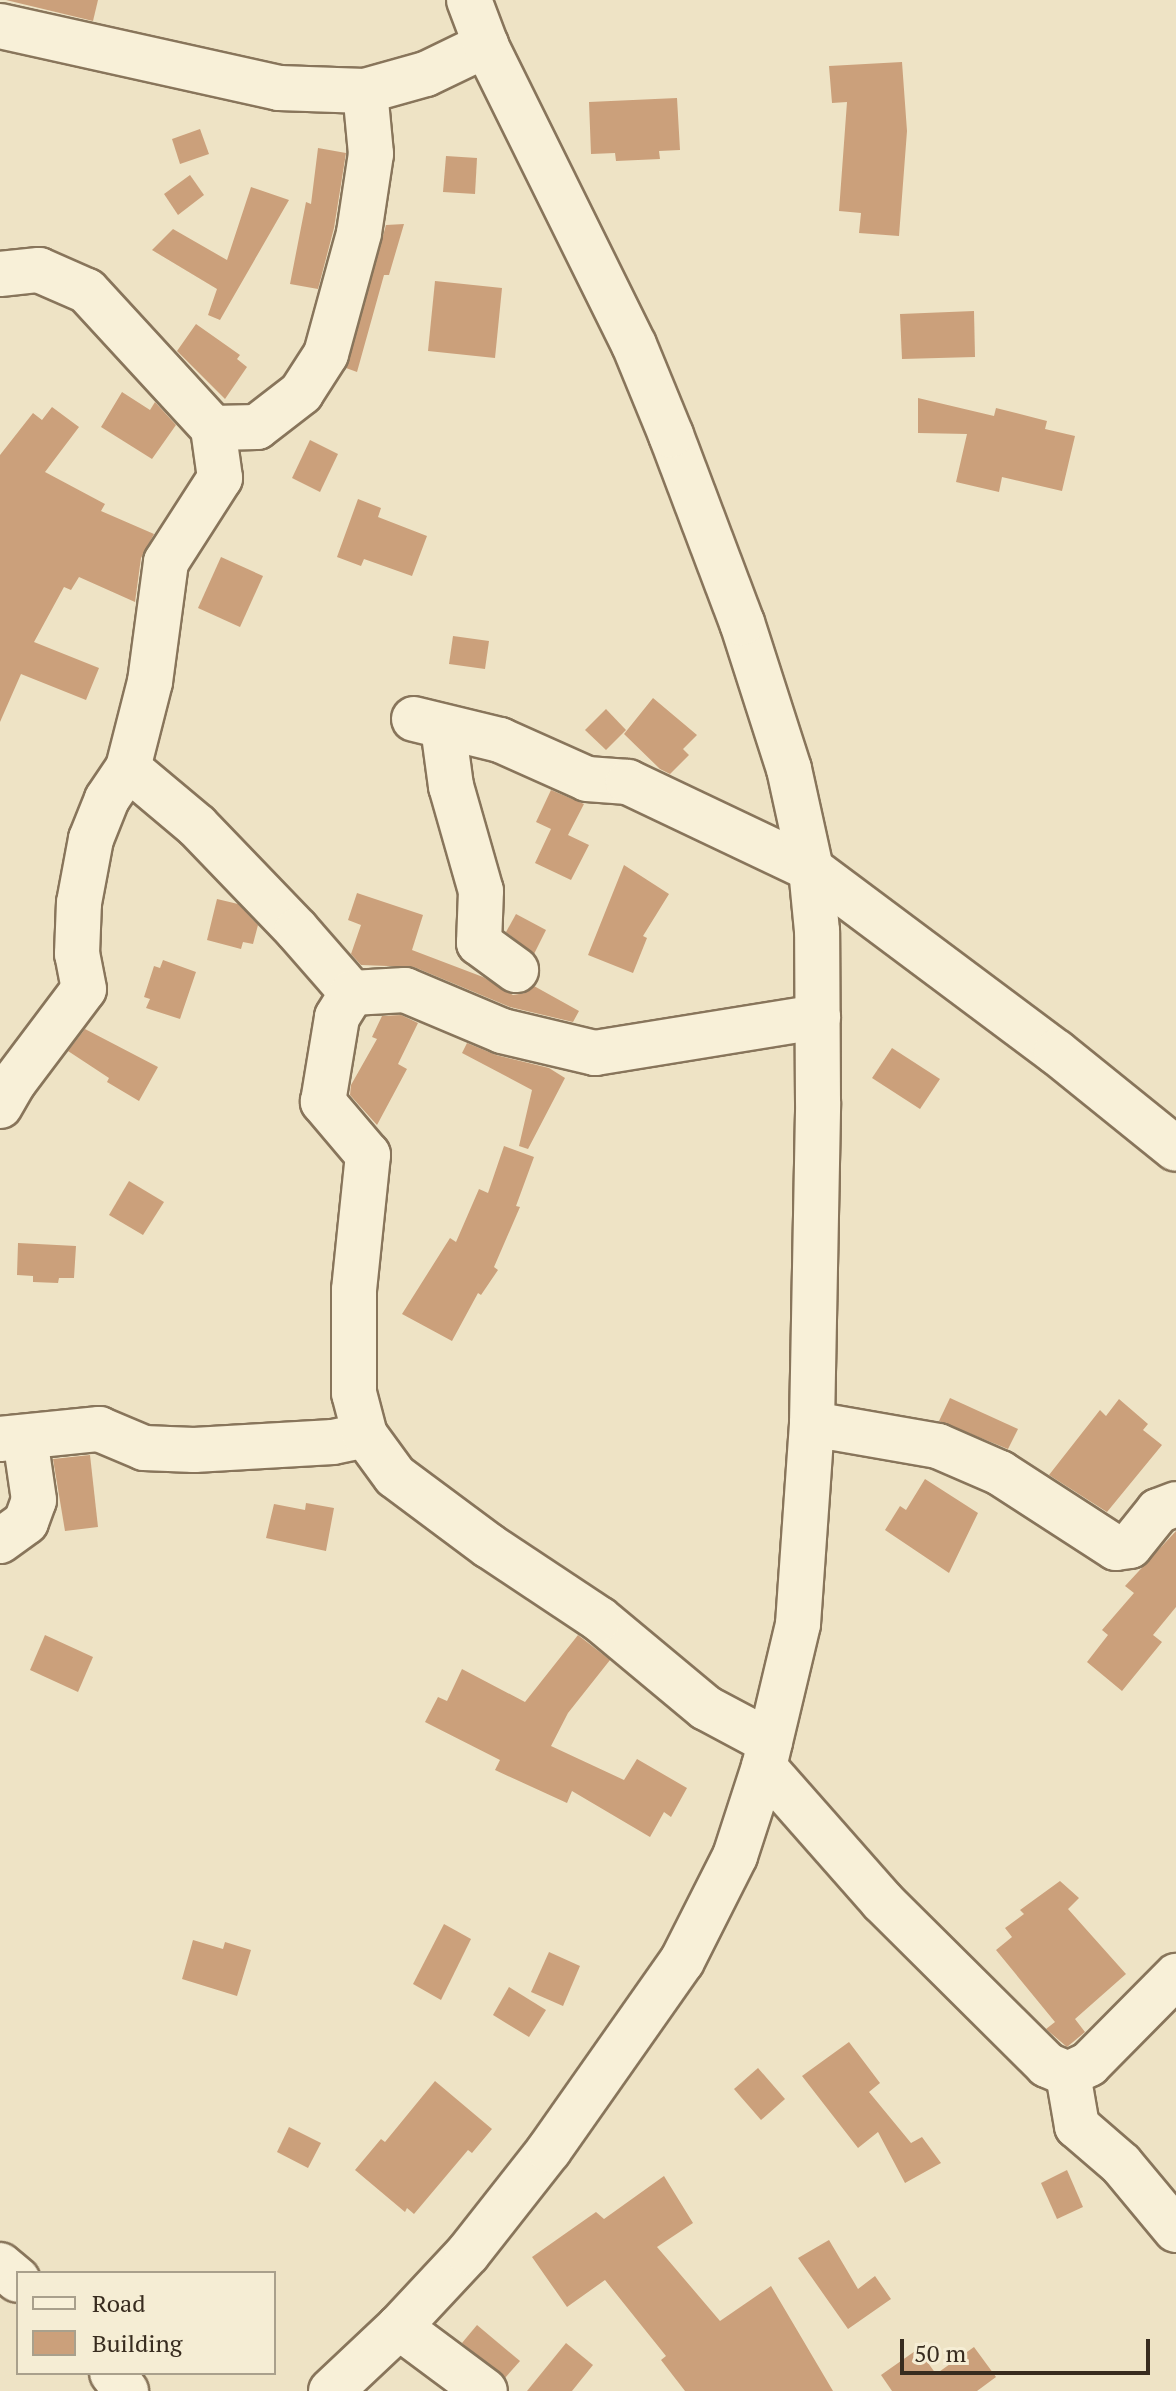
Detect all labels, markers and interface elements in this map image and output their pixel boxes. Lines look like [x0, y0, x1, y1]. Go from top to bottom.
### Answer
legend [16, 2271, 276, 2375]
text: Road [92, 2287, 146, 2319]
scale bar [904, 2323, 1154, 2373]
text: Building [92, 2327, 182, 2359]
text: 50 m [914, 2337, 966, 2369]

